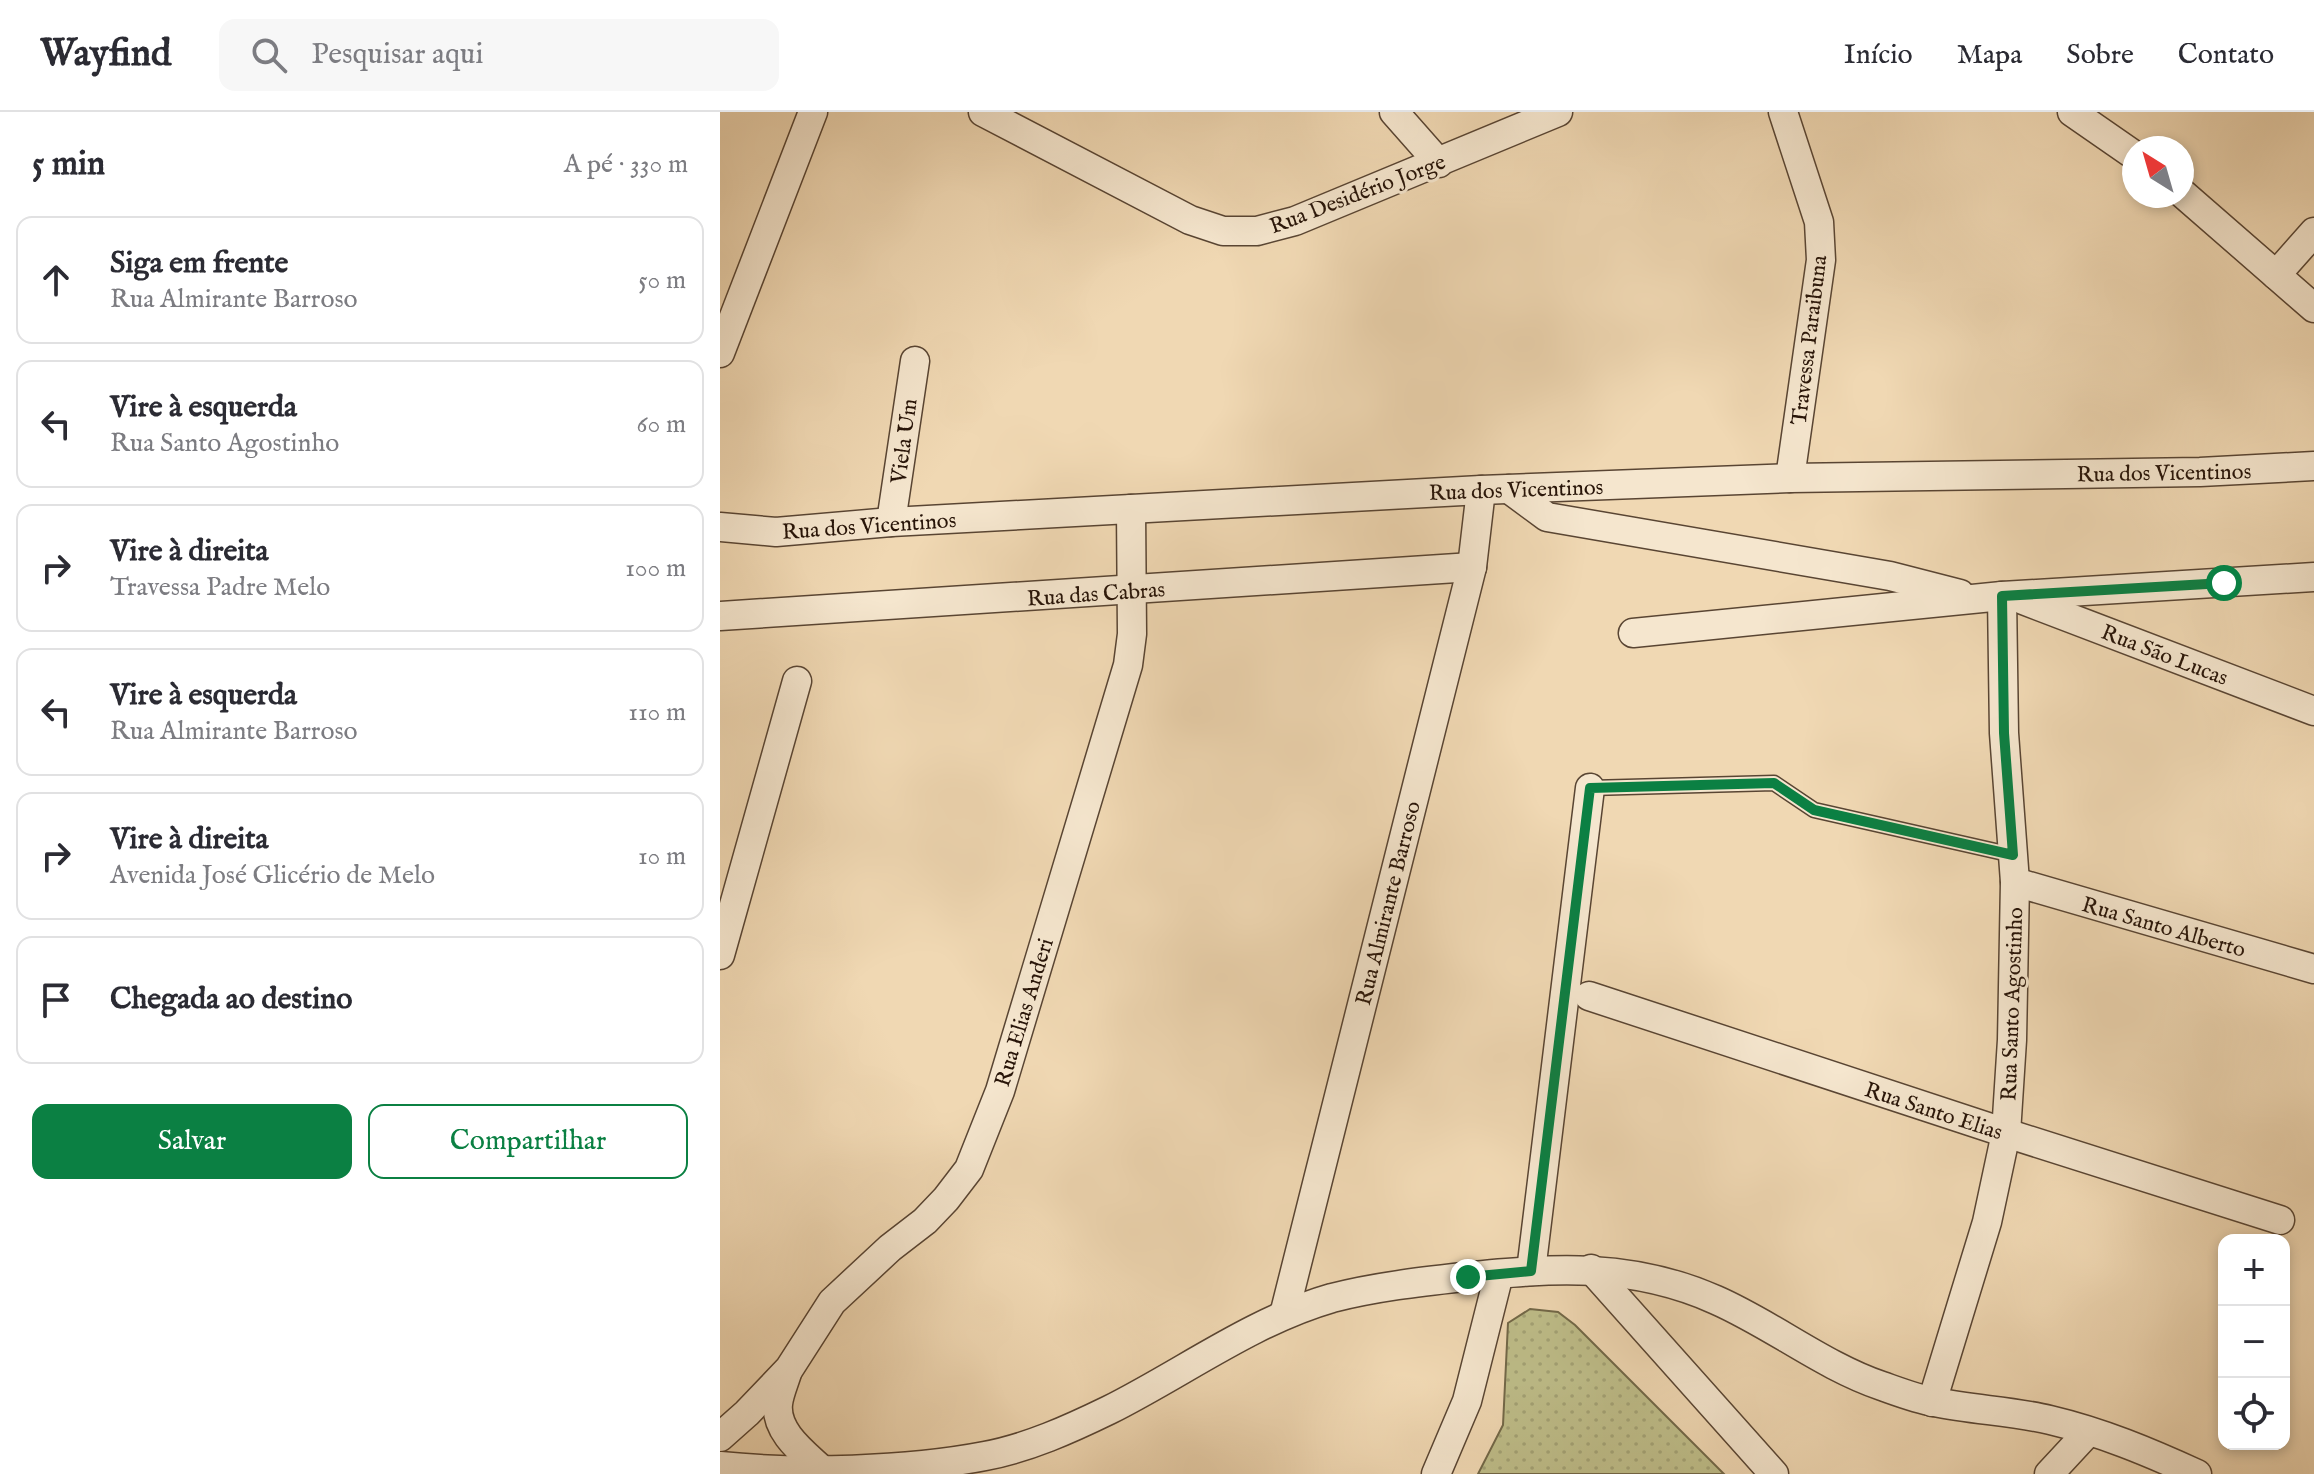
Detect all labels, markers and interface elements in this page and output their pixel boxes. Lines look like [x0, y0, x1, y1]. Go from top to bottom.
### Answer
search box [219, 19, 779, 91]
text: Wayfind [40, 31, 171, 79]
icon: search [247, 33, 291, 77]
text: Pesquisar aqui [311, 36, 483, 74]
text: Início [1844, 38, 1913, 73]
text: Mapa [1957, 38, 2022, 73]
text: Sobre [2066, 38, 2134, 73]
text: Contato [2178, 38, 2274, 73]
north arrow [2122, 136, 2194, 208]
text: 5 min [32, 143, 105, 186]
text: A pé · 330 m [564, 148, 688, 181]
street label: Rua Desidério Jorge [1266, 148, 1450, 241]
text: Siga em frente [110, 245, 288, 283]
street label: Travessa Paraibuna [1786, 253, 1834, 427]
icon: ahead [34, 258, 78, 302]
text: 50 m [638, 264, 686, 297]
text: Rua Almirante Barroso [110, 283, 358, 316]
text: Vire à esquerda [110, 389, 297, 427]
street label: Viela Um [885, 397, 925, 487]
icon: left [34, 402, 78, 446]
text: 60 m [637, 408, 686, 441]
text: Rua Santo Agostinho [110, 427, 339, 460]
street label: Rua dos Vicentinos [2076, 458, 2252, 490]
street label: Rua dos Vicentinos [1428, 474, 1604, 508]
street label: Rua dos Vicentinos [781, 507, 957, 547]
text: Vire à direita [110, 533, 269, 571]
icon: right [34, 546, 78, 590]
text: 100 m [625, 552, 686, 585]
route start [2206, 565, 2242, 601]
text: Travessa Padre Melo [110, 571, 330, 604]
street label: Rua das Cabras [1026, 576, 1166, 614]
street label: Rua São Lucas [2097, 619, 2232, 693]
text: Vire à esquerda [110, 677, 297, 715]
icon: left [34, 690, 78, 734]
text: 110 m [628, 696, 686, 729]
text: Rua Almirante Barroso [110, 715, 358, 748]
street label: Rua Almirante Barroso [1350, 798, 1428, 1009]
text: Vire à direita [110, 821, 269, 859]
icon: right [34, 834, 78, 878]
text: 10 m [638, 840, 686, 873]
text: Avenida José Glicério de Melo [110, 859, 435, 892]
street label: Rua Santo Alberto [2078, 891, 2249, 965]
street label: Rua Santo Agostinho [1996, 907, 2030, 1101]
street label: Rua Elias Anderi [989, 935, 1061, 1090]
icon: arrive [34, 978, 78, 1022]
text: Chegada ao destino [110, 981, 352, 1019]
street label: Rua Santo Elias [1861, 1076, 2006, 1147]
button: Salvar [32, 1104, 352, 1179]
button: Compartilhar [368, 1104, 688, 1179]
map controls [2218, 1234, 2290, 1450]
button: + [2218, 1234, 2290, 1306]
route end [1450, 1259, 1486, 1295]
button: − [2218, 1306, 2290, 1378]
button: locate [2218, 1378, 2290, 1450]

